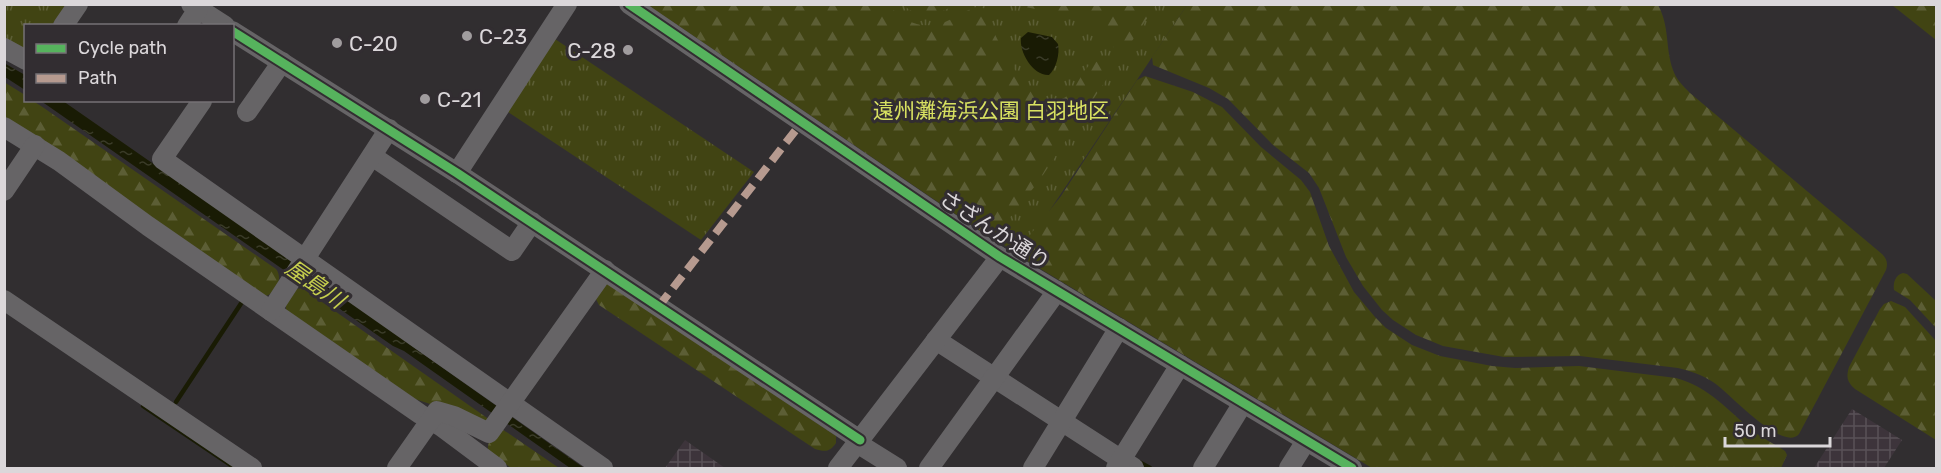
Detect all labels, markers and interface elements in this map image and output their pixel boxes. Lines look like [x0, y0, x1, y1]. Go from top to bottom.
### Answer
legend [24, 24, 234, 102]
place label: C-23 [479, 24, 527, 49]
marker: C-23 [460, 29, 474, 43]
place label: C-20 [349, 31, 398, 56]
marker: C-20 [330, 36, 344, 50]
text: Cycle path [78, 37, 167, 59]
place label: C-28 [567, 38, 616, 63]
marker: C-28 [621, 43, 635, 57]
text: Path [78, 67, 117, 89]
place label: C-21 [437, 87, 481, 112]
marker: C-21 [418, 92, 432, 106]
park label: 遠州灘海浜公園 白羽地区 [873, 98, 1109, 123]
street label: さざんか通り [935, 185, 1055, 275]
water label: 屋島川 [280, 254, 351, 315]
scale bar [1725, 410, 1830, 448]
text: 50 m [1734, 420, 1777, 442]

